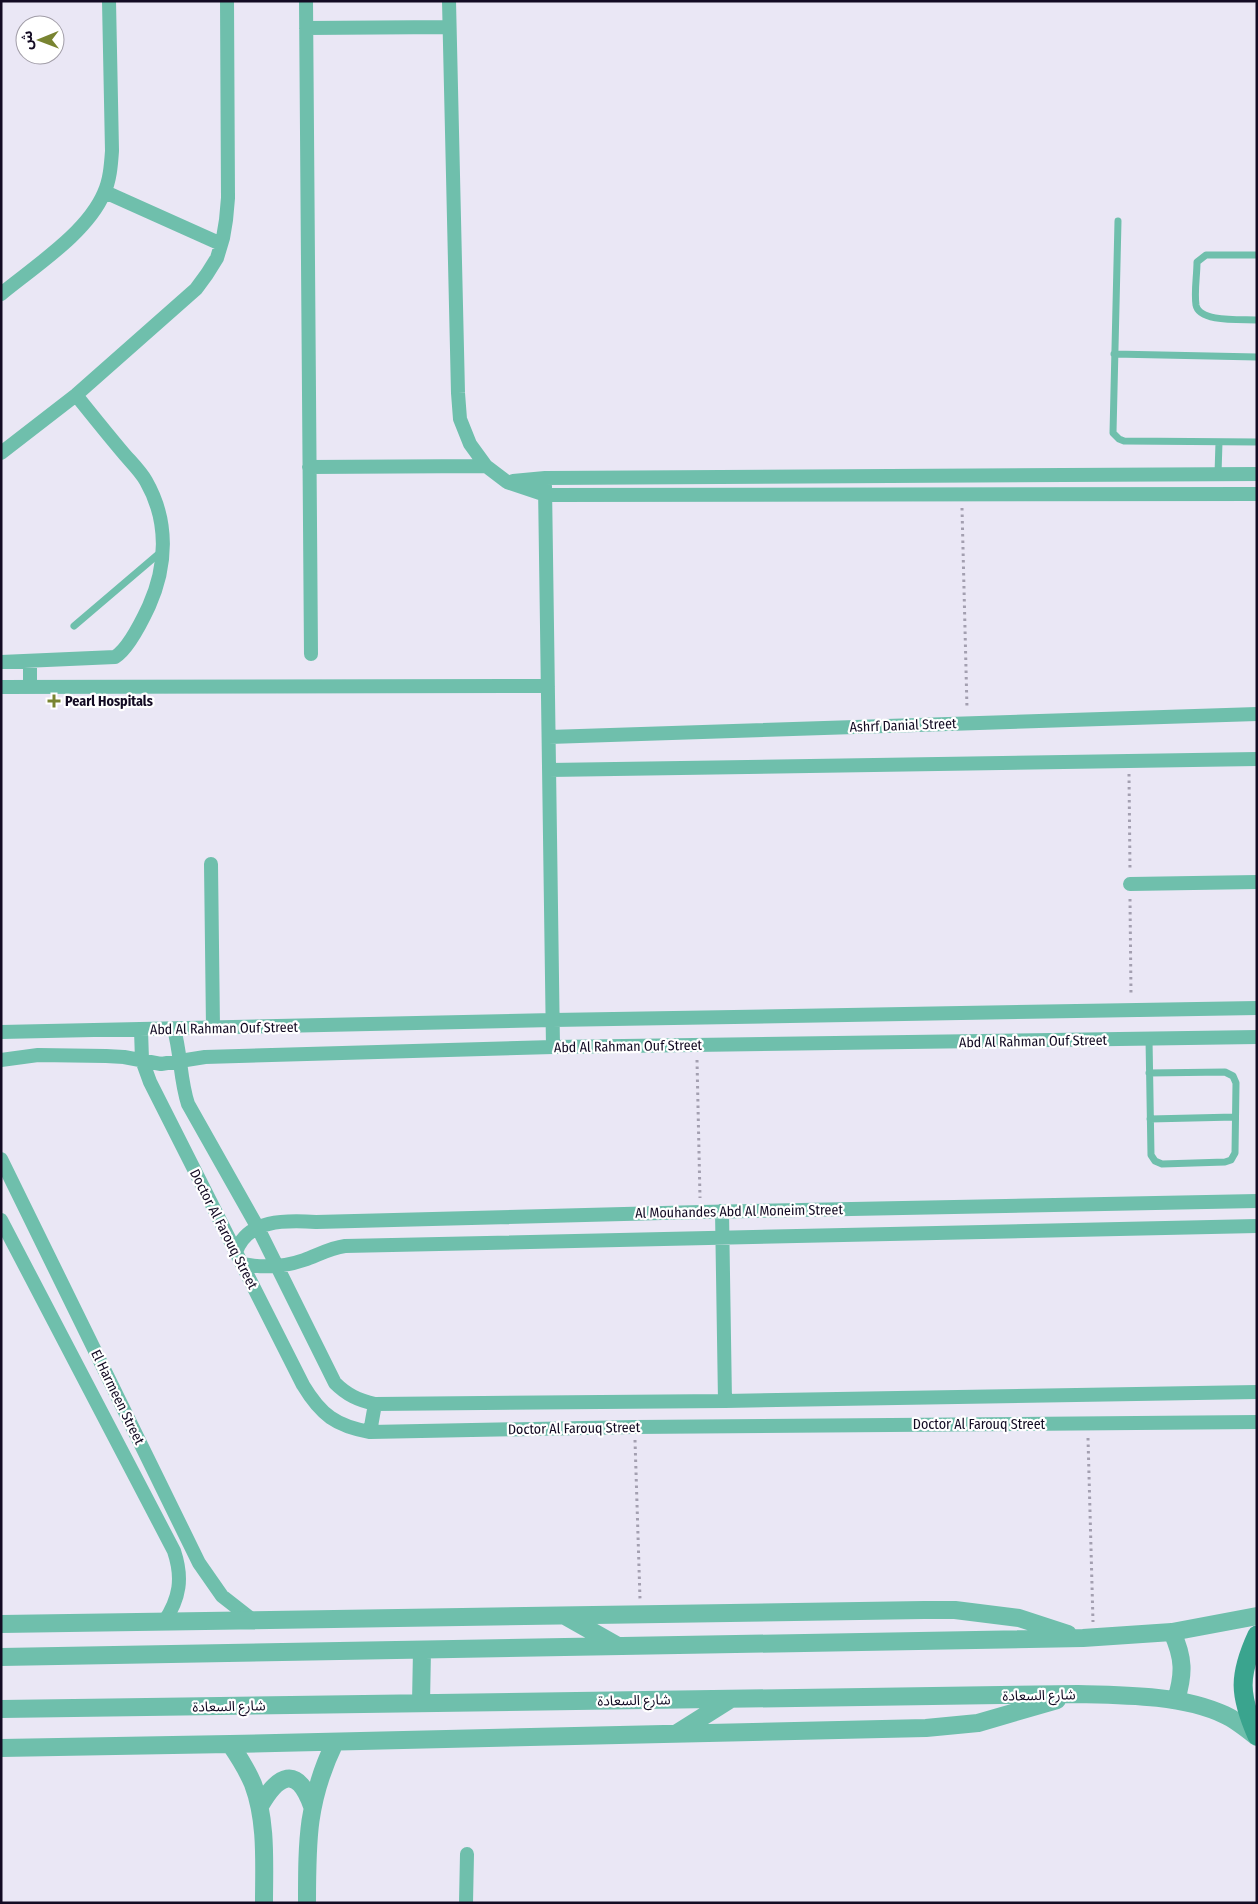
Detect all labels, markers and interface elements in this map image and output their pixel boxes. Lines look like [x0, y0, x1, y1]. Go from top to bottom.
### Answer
north arrow [15, 15, 65, 65]
text: ش [19, 30, 36, 50]
place label: Pearl Hospitals [65, 693, 153, 710]
marker: Pearl Hospitals [47, 694, 61, 708]
street label: Ashrf Danial Street [849, 715, 957, 736]
street label: Abd Al Rahman Ouf Street [150, 1019, 299, 1038]
street label: Abd Al Rahman Ouf Street [959, 1032, 1108, 1051]
street label: Abd Al Rahman Ouf Street [554, 1037, 703, 1056]
street label: Doctor Al Farouq Street [186, 1166, 261, 1292]
street label: Al Mouhandes Abd Al Moneim Street [635, 1201, 843, 1222]
street label: El Harmeen Street [87, 1347, 148, 1448]
street label: Doctor Al Farouq Street [913, 1416, 1046, 1433]
street label: Doctor Al Farouq Street [508, 1419, 641, 1438]
street label: شارع السعادة [1002, 1686, 1076, 1707]
street label: شارع السعادة [597, 1691, 671, 1712]
street label: شارع السعادة [192, 1697, 266, 1718]

